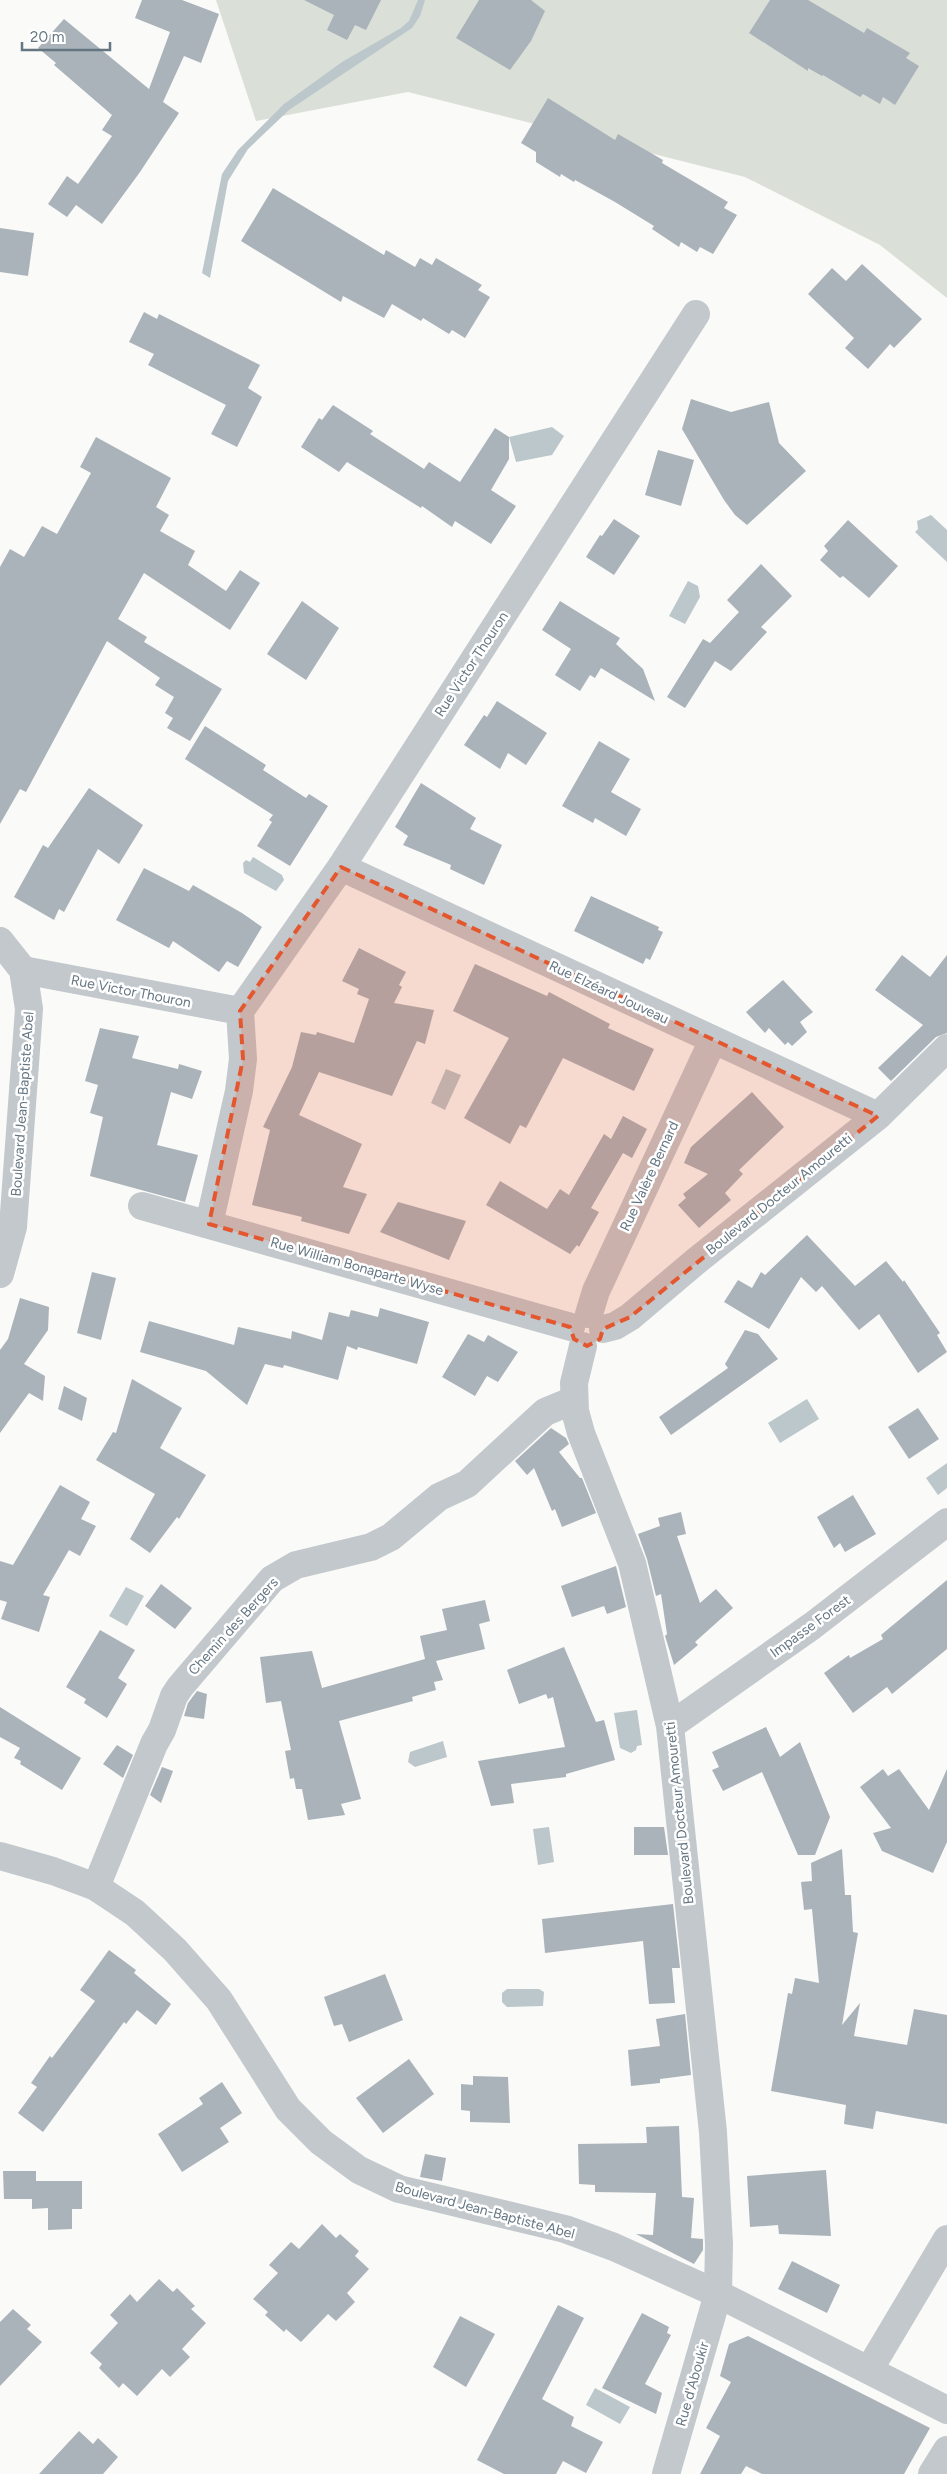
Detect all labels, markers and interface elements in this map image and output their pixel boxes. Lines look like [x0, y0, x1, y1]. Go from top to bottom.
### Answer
scale bar [22, 20, 110, 52]
text: 20 m [30, 28, 64, 46]
street label: Rue Victor Thouron [431, 608, 512, 720]
street label: Rue Elzéard Jouveau [546, 957, 671, 1028]
street label: Rue Victor Thouron [69, 972, 193, 1012]
street label: Boulevard Jean-Baptiste Abel [8, 1011, 37, 1197]
street label: Rue Valère Bernard [617, 1119, 682, 1234]
street label: Boulevard Docteur Amouretti [703, 1130, 856, 1259]
street label: Rue William Bonaparte Wyse [268, 1234, 446, 1299]
street label: Chemin des Bergers [185, 1574, 282, 1679]
street label: Impasse Forest [767, 1592, 854, 1661]
street label: Boulevard Docteur Amouretti [661, 1721, 698, 1905]
street label: Boulevard Jean-Baptiste Abel [393, 2178, 576, 2243]
street label: Rue d'Aboukir [672, 2340, 713, 2428]

